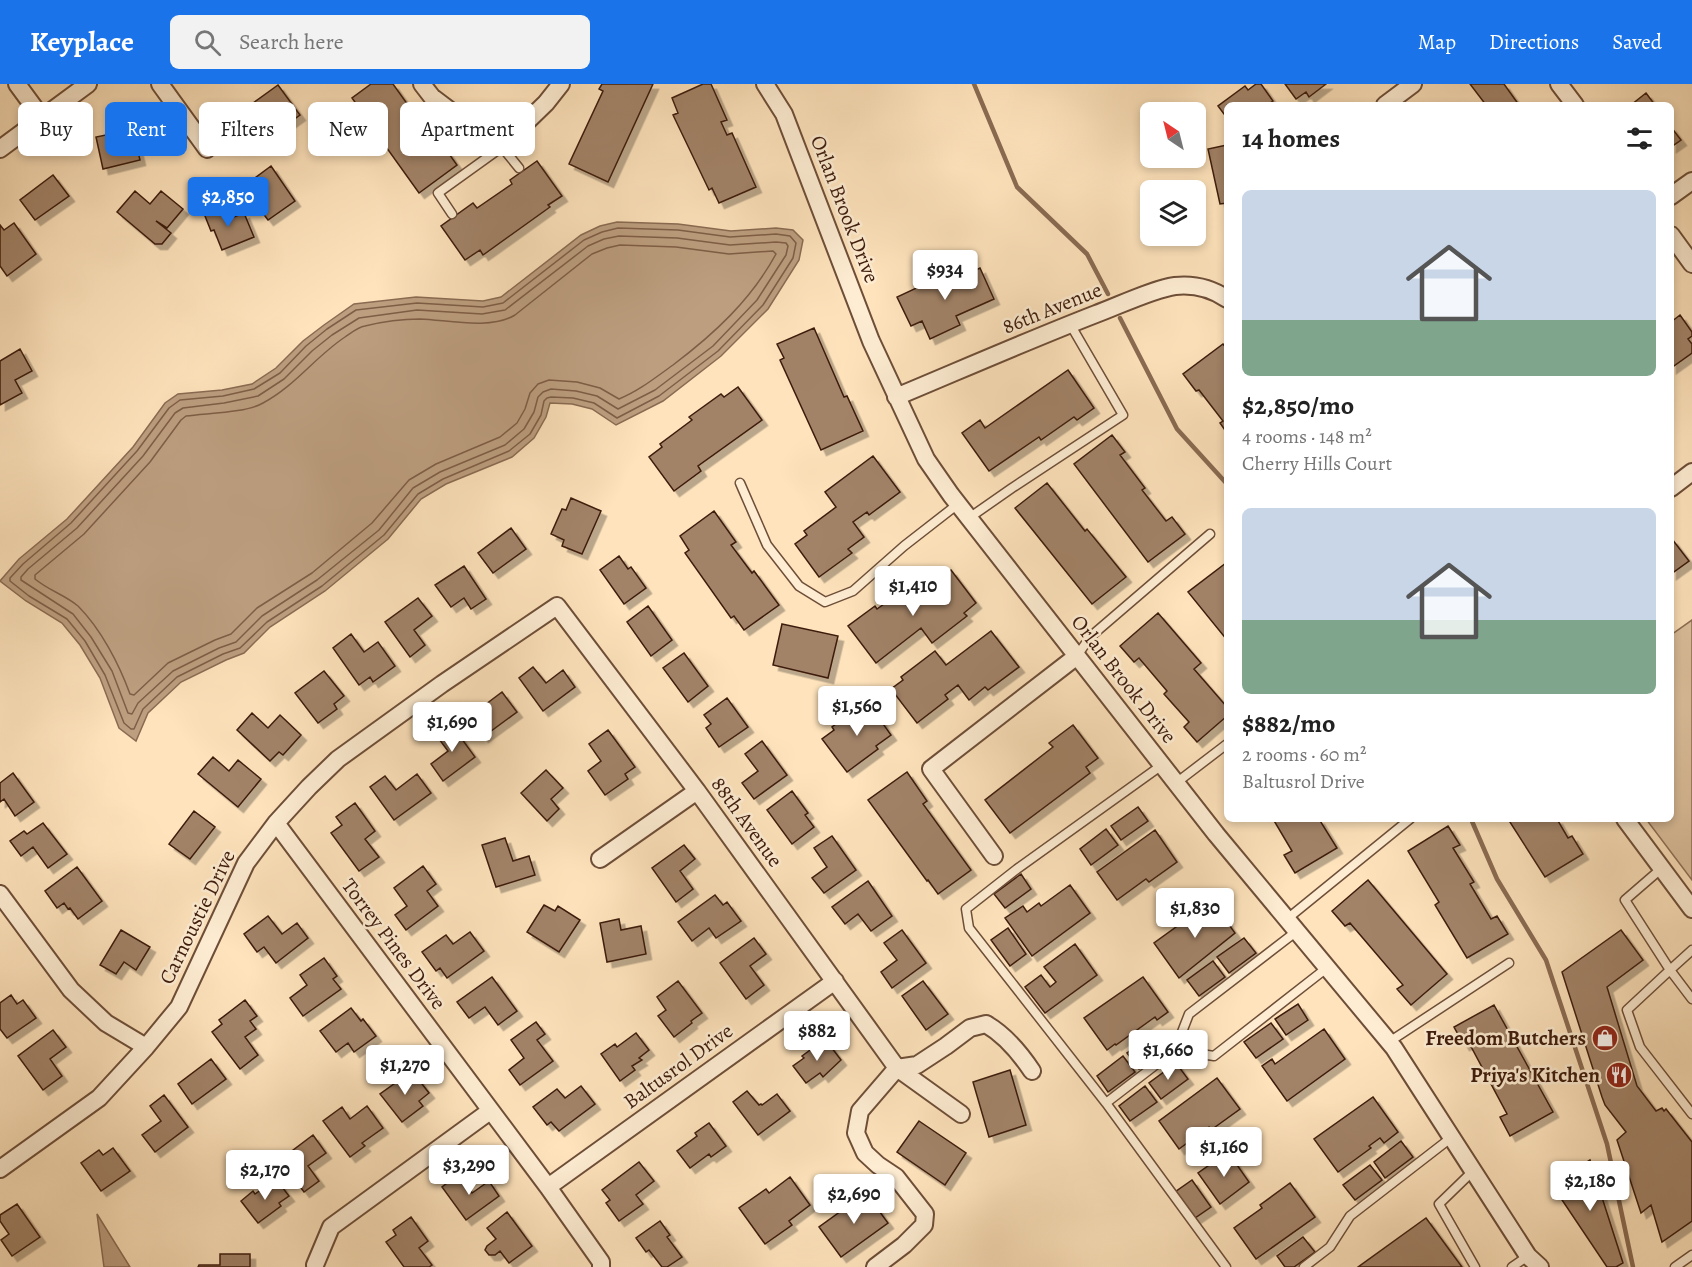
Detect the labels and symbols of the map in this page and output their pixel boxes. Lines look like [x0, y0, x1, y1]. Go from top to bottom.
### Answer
north arrow [1140, 102, 1206, 168]
street label: Orlan Brook Drive [804, 131, 886, 287]
pin: $2,850 [179, 177, 277, 228]
pin: $934 [909, 250, 981, 301]
street label: 86th Avenue [998, 275, 1106, 341]
pin: $1,410 [864, 566, 962, 617]
street label: Orlan Brook Drive [1065, 609, 1183, 749]
pin: $1,560 [808, 686, 906, 737]
pin: $1,690 [403, 702, 501, 753]
street label: 88th Avenue [705, 771, 789, 873]
street label: Carnoustie Drive [152, 845, 242, 989]
street label: Torrey Pines Drive [335, 873, 453, 1015]
pin: $1,830 [1146, 888, 1244, 939]
pin: $882 [781, 1011, 853, 1062]
street label: Baltusrol Drive [618, 1017, 738, 1115]
shop icon: Freedom Butchers [1590, 1023, 1620, 1053]
place label: Freedom Butchers [1425, 1024, 1586, 1052]
pin: $1,660 [1119, 1030, 1217, 1081]
pin: $1,270 [356, 1045, 454, 1096]
restaurant icon: Priya's Kitchen [1604, 1060, 1634, 1090]
place label: Priya's Kitchen [1470, 1061, 1600, 1089]
pin: $1,160 [1175, 1127, 1273, 1178]
pin: $3,290 [420, 1145, 518, 1196]
pin: $2,170 [216, 1150, 314, 1201]
pin: $2,180 [1541, 1161, 1639, 1212]
pin: $2,690 [805, 1174, 903, 1225]

